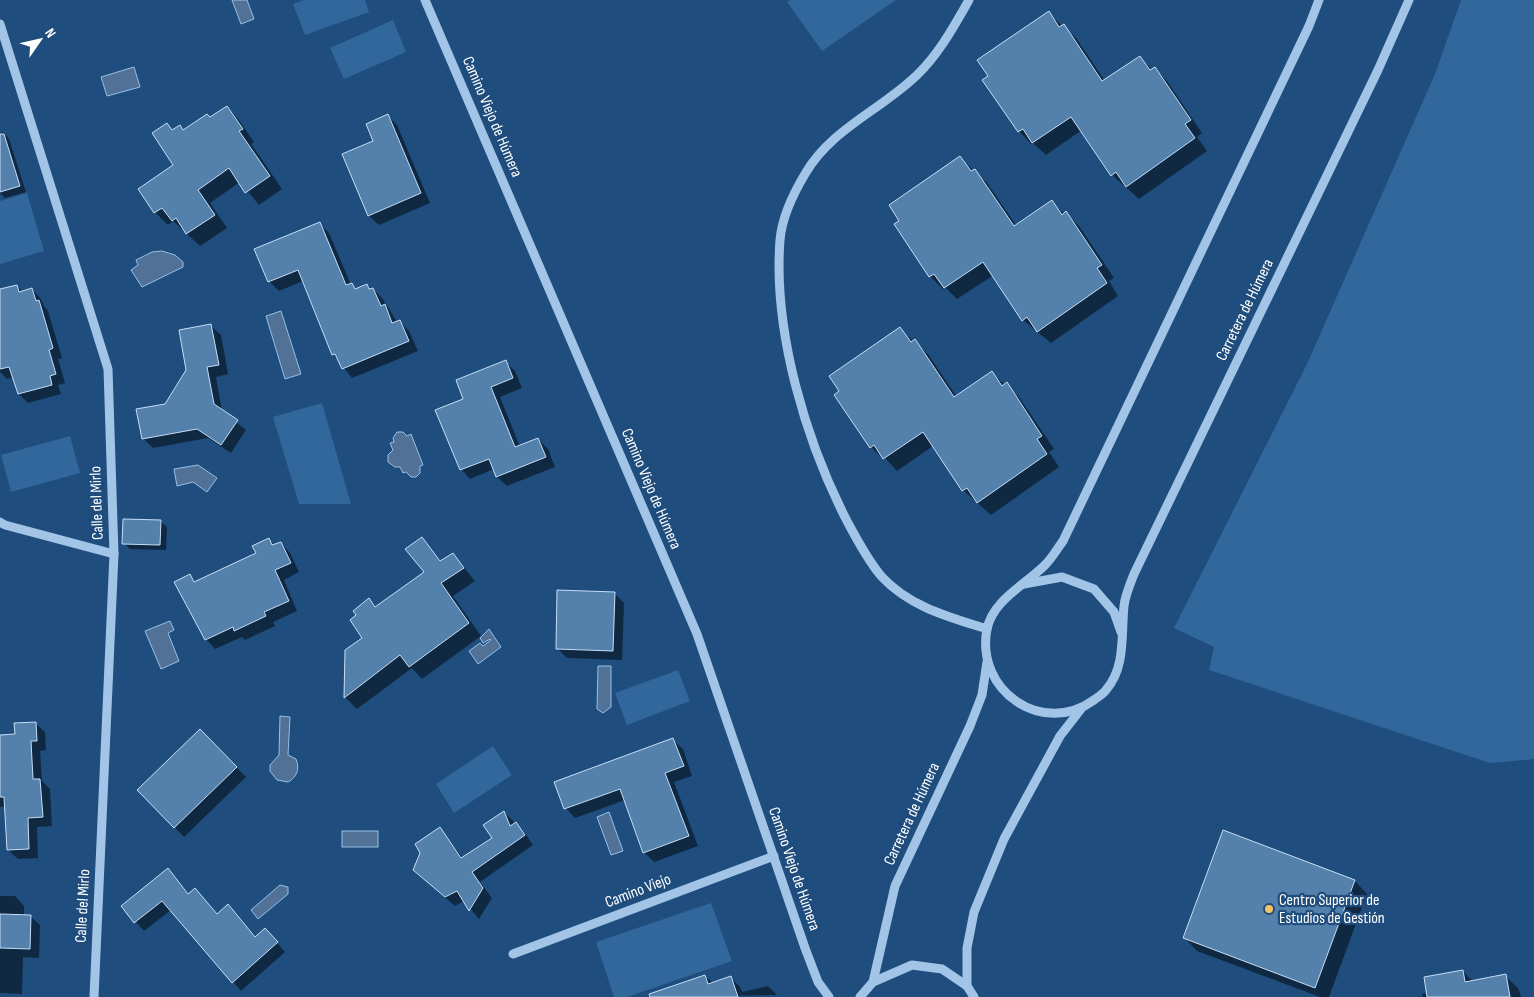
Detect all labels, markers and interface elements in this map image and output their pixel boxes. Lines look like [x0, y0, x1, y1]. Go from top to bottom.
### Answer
north arrow [15, 15, 65, 65]
text: N [41, 25, 60, 41]
street label: Camino Viejo de Húmera [458, 54, 526, 180]
street label: Carretera de Húmera [1212, 256, 1278, 364]
street label: Camino Viejo de Húmera [617, 426, 685, 552]
street label: Calle del Mirlo [86, 466, 108, 540]
street label: Carretera de Húmera [880, 760, 944, 868]
street label: Camino Viejo de Húmera [764, 805, 824, 933]
street label: Calle del Mirlo [72, 869, 94, 943]
street label: Camino Viejo [602, 870, 674, 912]
place label: Centro Superior de Estudios de Gestión [1279, 891, 1385, 928]
marker: Centro Superior de Estudios de Gestión [1263, 903, 1275, 915]

